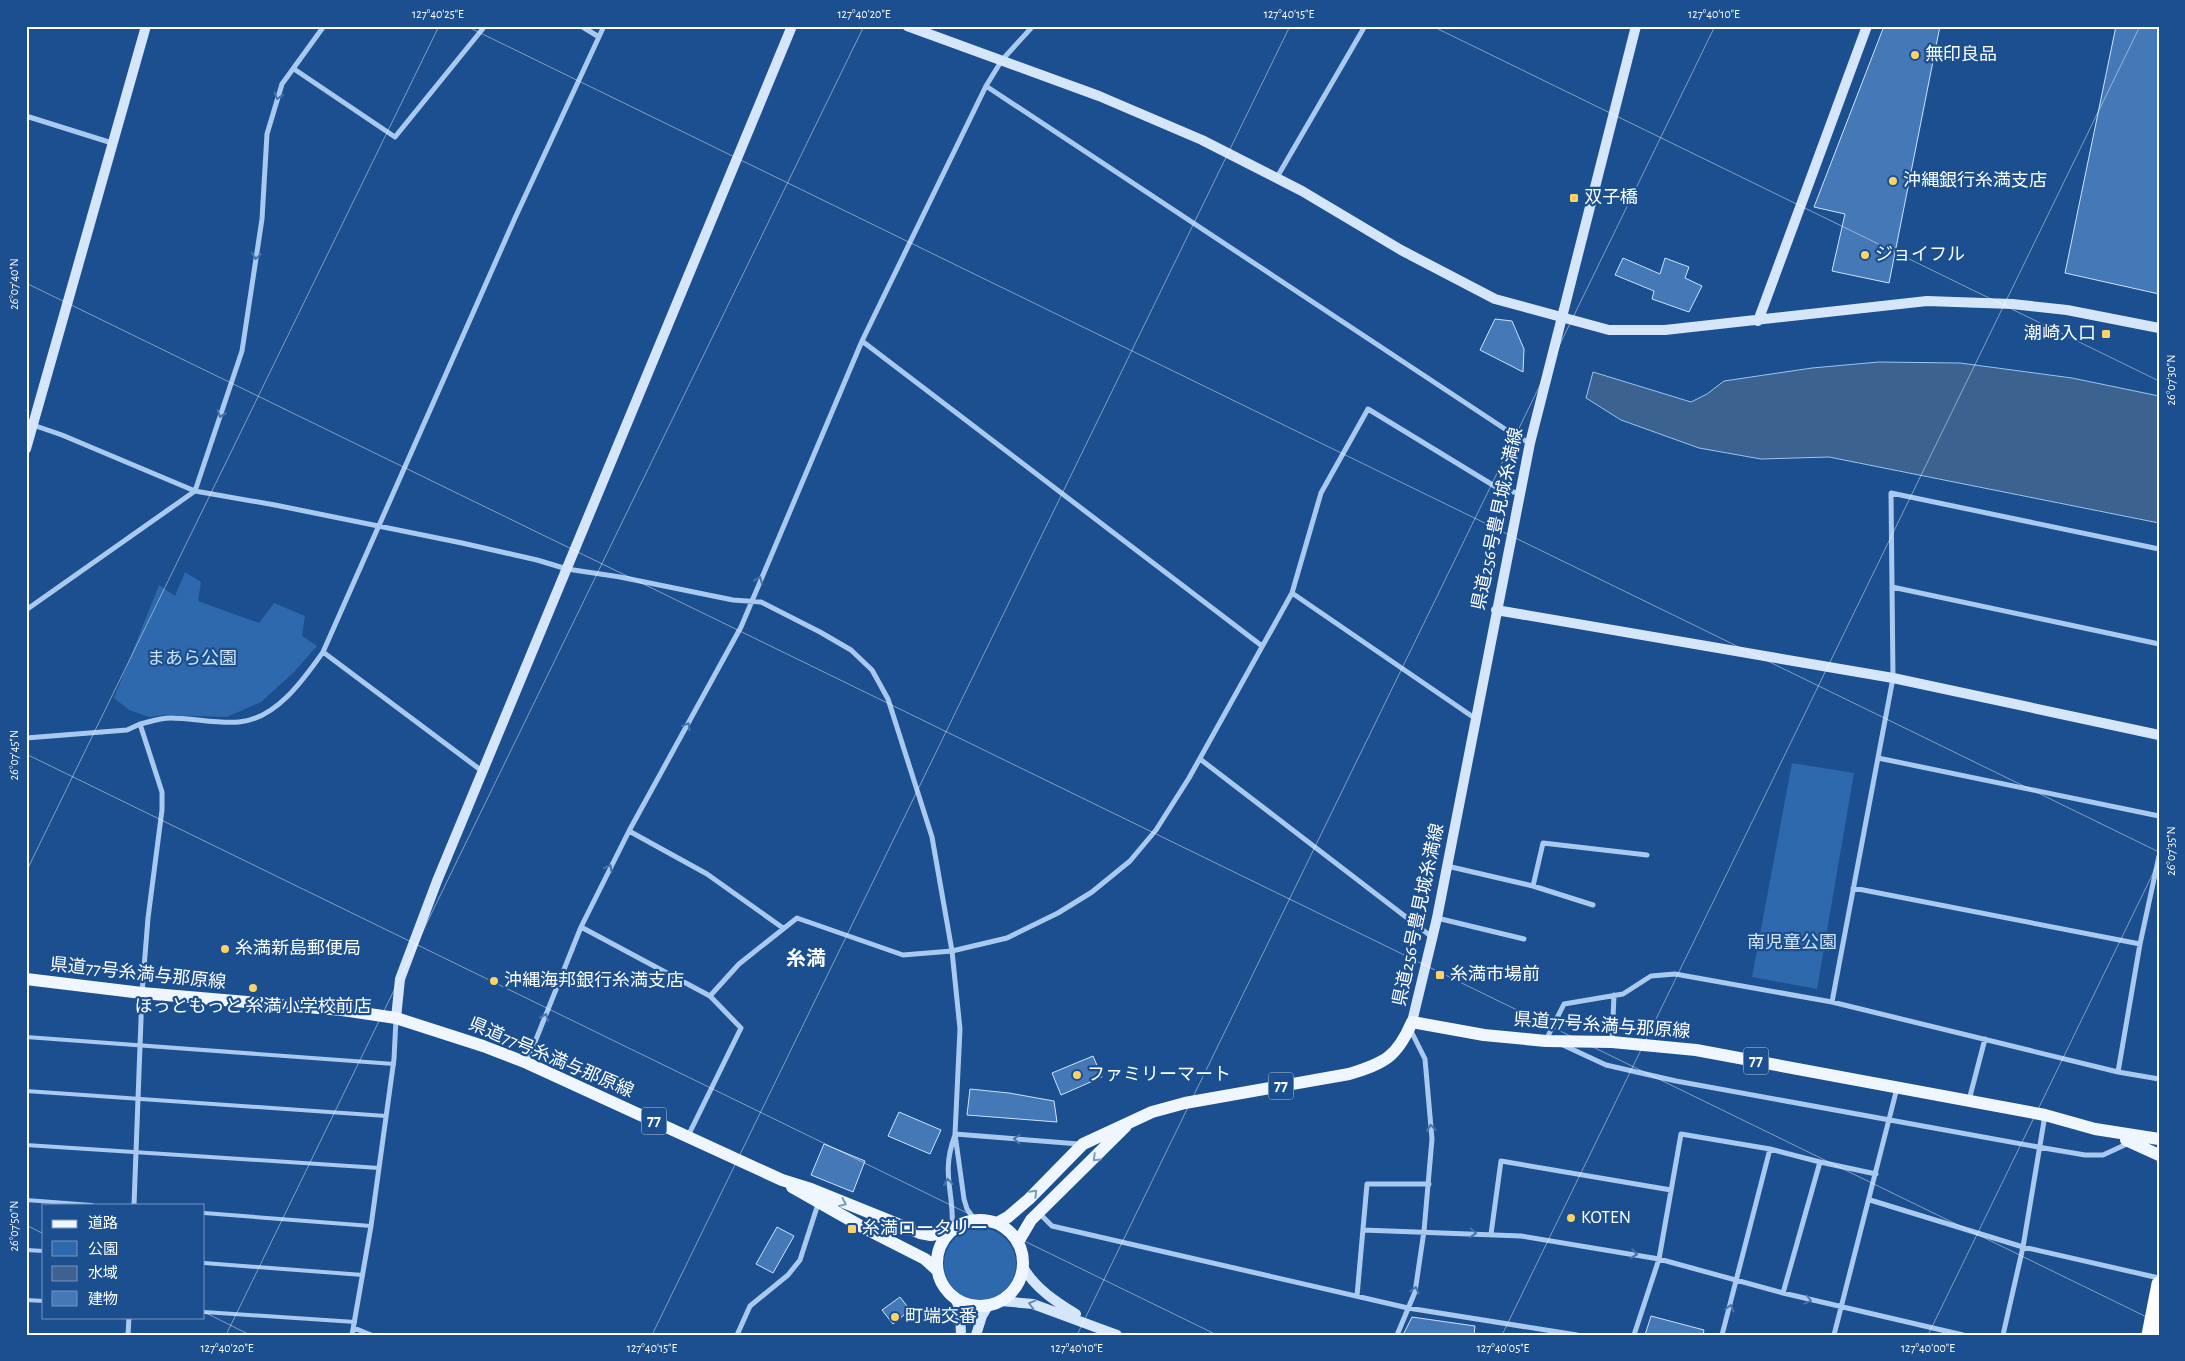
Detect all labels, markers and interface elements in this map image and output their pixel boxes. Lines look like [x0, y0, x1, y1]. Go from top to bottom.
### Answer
text: 127°40'25"E [412, 8, 464, 20]
text: 127°40'20"E [837, 8, 891, 20]
text: 127°40'15"E [1264, 8, 1314, 20]
text: 127°40'10"E [1688, 8, 1740, 20]
place label: 無印良品 [1925, 44, 1997, 64]
marker: 無印良品 [1909, 49, 1921, 61]
one-way arrow [274, 91, 284, 99]
place label: 沖縄銀行糸満支店 [1903, 170, 2047, 190]
marker: 沖縄銀行糸満支店 [1887, 175, 1899, 187]
place label: 双子橋 [1584, 188, 1638, 207]
marker: 双子橋 [1568, 192, 1580, 204]
place label: ジョイフル [1875, 245, 1965, 264]
marker: ジョイフル [1859, 249, 1871, 261]
one-way arrow [251, 252, 262, 260]
text: 26°07'40"N [8, 258, 20, 310]
place label: 潮崎入口 [2024, 324, 2096, 343]
marker: 潮崎入口 [2100, 328, 2112, 340]
text: 26°07'30"N [2165, 355, 2177, 405]
one-way arrow [217, 409, 227, 418]
street label: 県道256号豊見城糸満線 [1468, 426, 1526, 612]
one-way arrow [753, 576, 764, 585]
park label: まあら公園 [147, 649, 237, 668]
one-way arrow [681, 722, 691, 731]
text: 26°07'45"N [8, 730, 20, 780]
street label: 県道256号豊見城糸満線 [1389, 822, 1447, 1008]
text: 26°07'35"N [2165, 826, 2177, 876]
one-way arrow [603, 865, 613, 874]
park label: 南児童公園 [1747, 933, 1837, 952]
place label: 糸満新島郵便局 [235, 938, 361, 958]
marker: 糸満新島郵便局 [219, 943, 231, 955]
district label: 糸満 [786, 948, 826, 969]
street label: 県道77号糸満与那原線 [49, 954, 227, 992]
place label: 糸満市場前 [1450, 964, 1540, 984]
marker: 糸満市場前 [1434, 969, 1446, 981]
place label: 沖縄海邦銀行糸満支店 [504, 970, 684, 990]
marker: 沖縄海邦銀行糸満支店 [488, 975, 500, 987]
marker: ほっともっと 糸満小学校前店 [247, 982, 259, 994]
place label: ほっともっと 糸満小学校前店 [135, 996, 371, 1016]
street label: 県道77号糸満与那原線 [1513, 1009, 1691, 1041]
street label: 県道77号糸満与那原線 [466, 1013, 637, 1101]
one-way arrow [539, 1013, 549, 1022]
road number: 77 [1744, 1048, 1768, 1074]
place label: ファミリーマート [1087, 1066, 1231, 1084]
marker: ファミリーマート [1071, 1069, 1083, 1081]
road number: 77 [1268, 1072, 1294, 1100]
road number: 77 [642, 1108, 666, 1134]
one-way arrow [1426, 1124, 1437, 1132]
one-way arrow [1013, 1134, 1021, 1145]
one-way arrow [1093, 1152, 1102, 1161]
one-way arrow [943, 1177, 954, 1185]
one-way arrow [1028, 1189, 1037, 1198]
one-way arrow [839, 1198, 847, 1208]
text: 26°07'50"N [8, 1201, 20, 1251]
legend [42, 1204, 205, 1318]
place label: KOTEN [1581, 1209, 1631, 1227]
marker: KOTEN [1565, 1212, 1577, 1224]
text: 道路 [88, 1215, 118, 1231]
place label: 糸満ロータリー [862, 1218, 988, 1238]
marker: 糸満ロータリー [846, 1223, 858, 1235]
one-way arrow [1469, 1228, 1477, 1239]
text: 公園 [88, 1241, 118, 1257]
one-way arrow [1630, 1249, 1638, 1259]
text: 水域 [88, 1265, 118, 1281]
one-way arrow [1409, 1285, 1420, 1294]
text: 建物 [88, 1291, 118, 1307]
one-way arrow [1803, 1294, 1812, 1305]
one-way arrow [1027, 1299, 1036, 1310]
one-way arrow [1724, 1305, 1734, 1313]
place label: 町端交番 [905, 1307, 977, 1326]
marker: 町端交番 [889, 1311, 901, 1323]
text: 127°40'20"E [200, 1342, 254, 1354]
text: 127°40'15"E [627, 1342, 677, 1354]
text: 127°40'10"E [1051, 1342, 1103, 1354]
text: 127°40'05"E [1477, 1342, 1530, 1354]
text: 127°40'00"E [1901, 1342, 1955, 1354]

